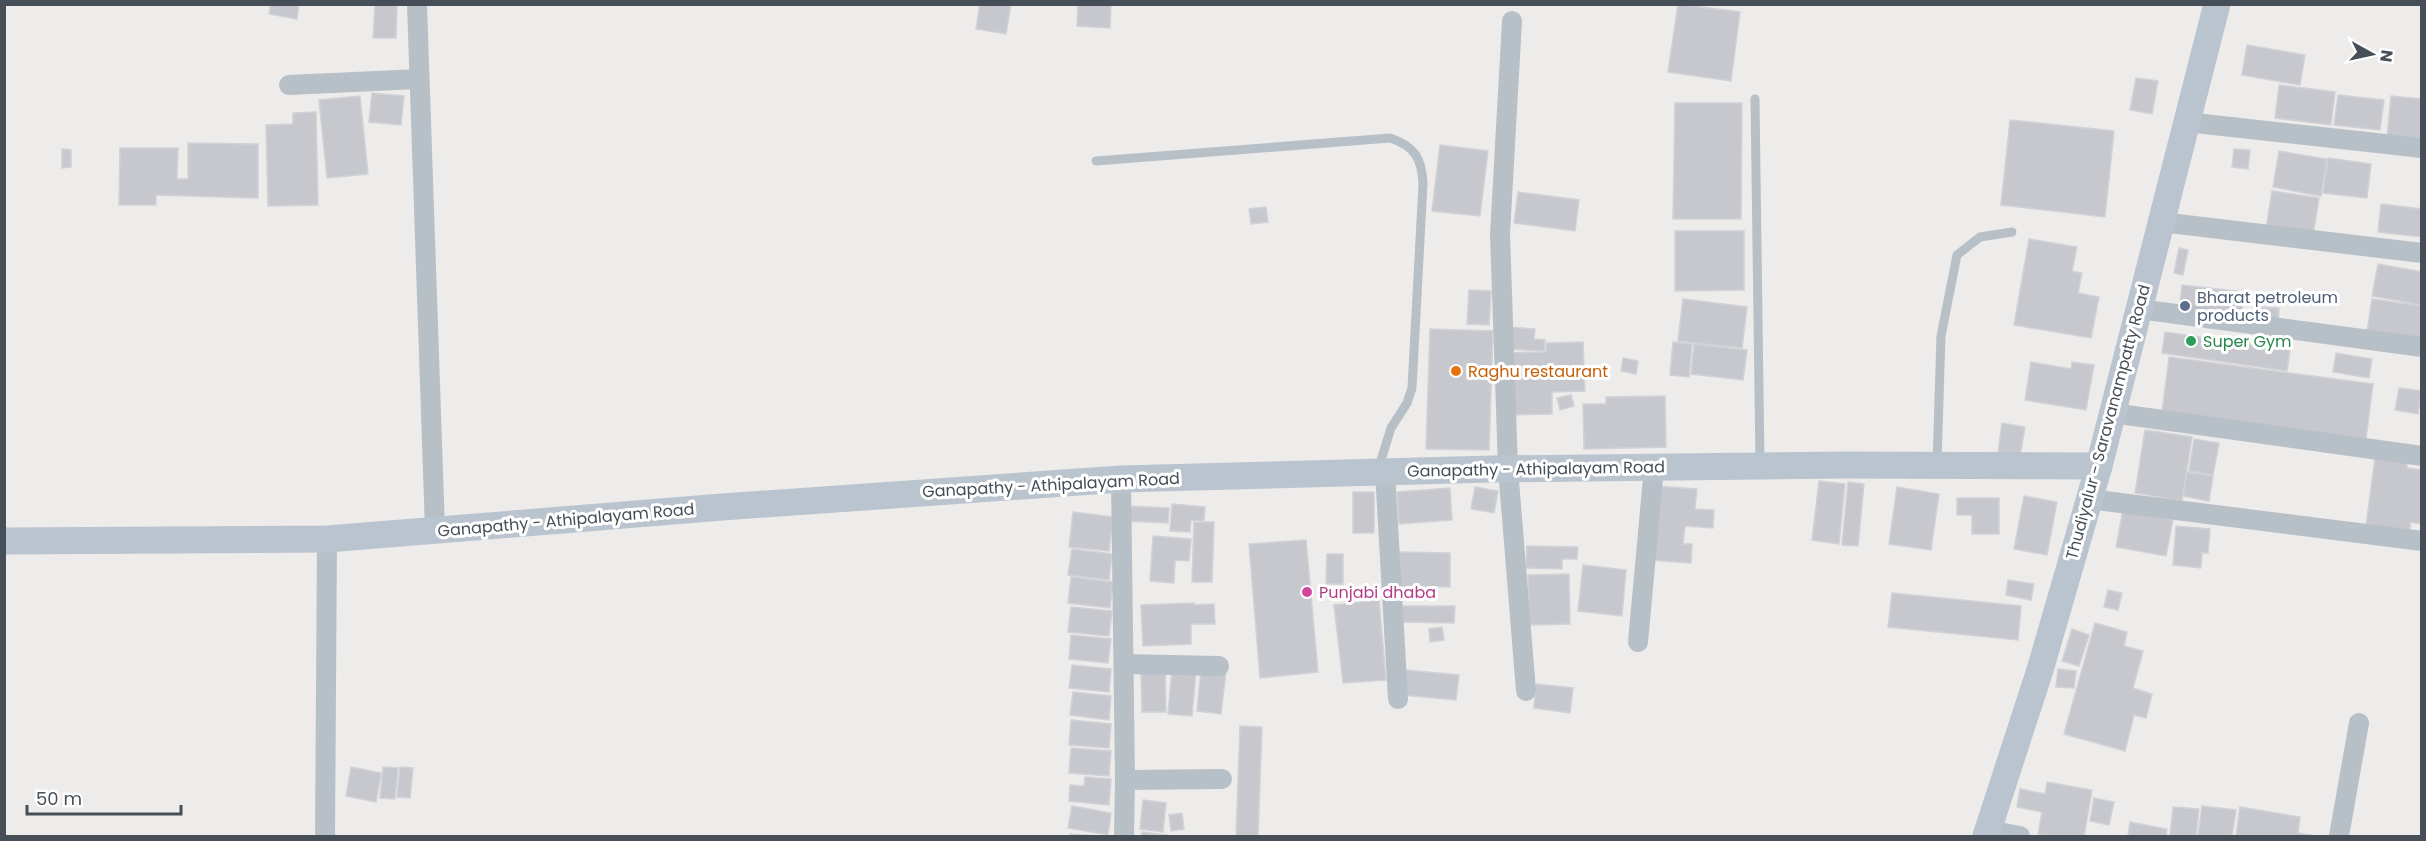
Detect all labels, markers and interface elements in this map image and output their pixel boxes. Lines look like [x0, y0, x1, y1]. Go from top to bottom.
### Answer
north arrow [2342, 24, 2402, 84]
text: N [2374, 48, 2399, 64]
street label: Thudiyalur - Saravanampatty Road [2060, 282, 2156, 562]
place label: Bharat petroleum products [2197, 286, 2338, 327]
marker: Bharat petroleum products [2178, 299, 2192, 313]
place label: Super Gym [2203, 330, 2292, 353]
marker: Super Gym [2184, 334, 2198, 348]
place label: Raghu restaurant [1468, 360, 1608, 383]
marker: Raghu restaurant [1449, 364, 1463, 378]
street label: Ganapathy - Athipalayam Road [1407, 455, 1665, 483]
street label: Ganapathy - Athipalayam Road [922, 467, 1180, 503]
street label: Ganapathy - Athipalayam Road [437, 497, 695, 543]
place label: Punjabi dhaba [1319, 581, 1436, 604]
marker: Punjabi dhaba [1300, 585, 1314, 599]
scale bar [27, 778, 182, 816]
text: 50 m [36, 786, 82, 811]

